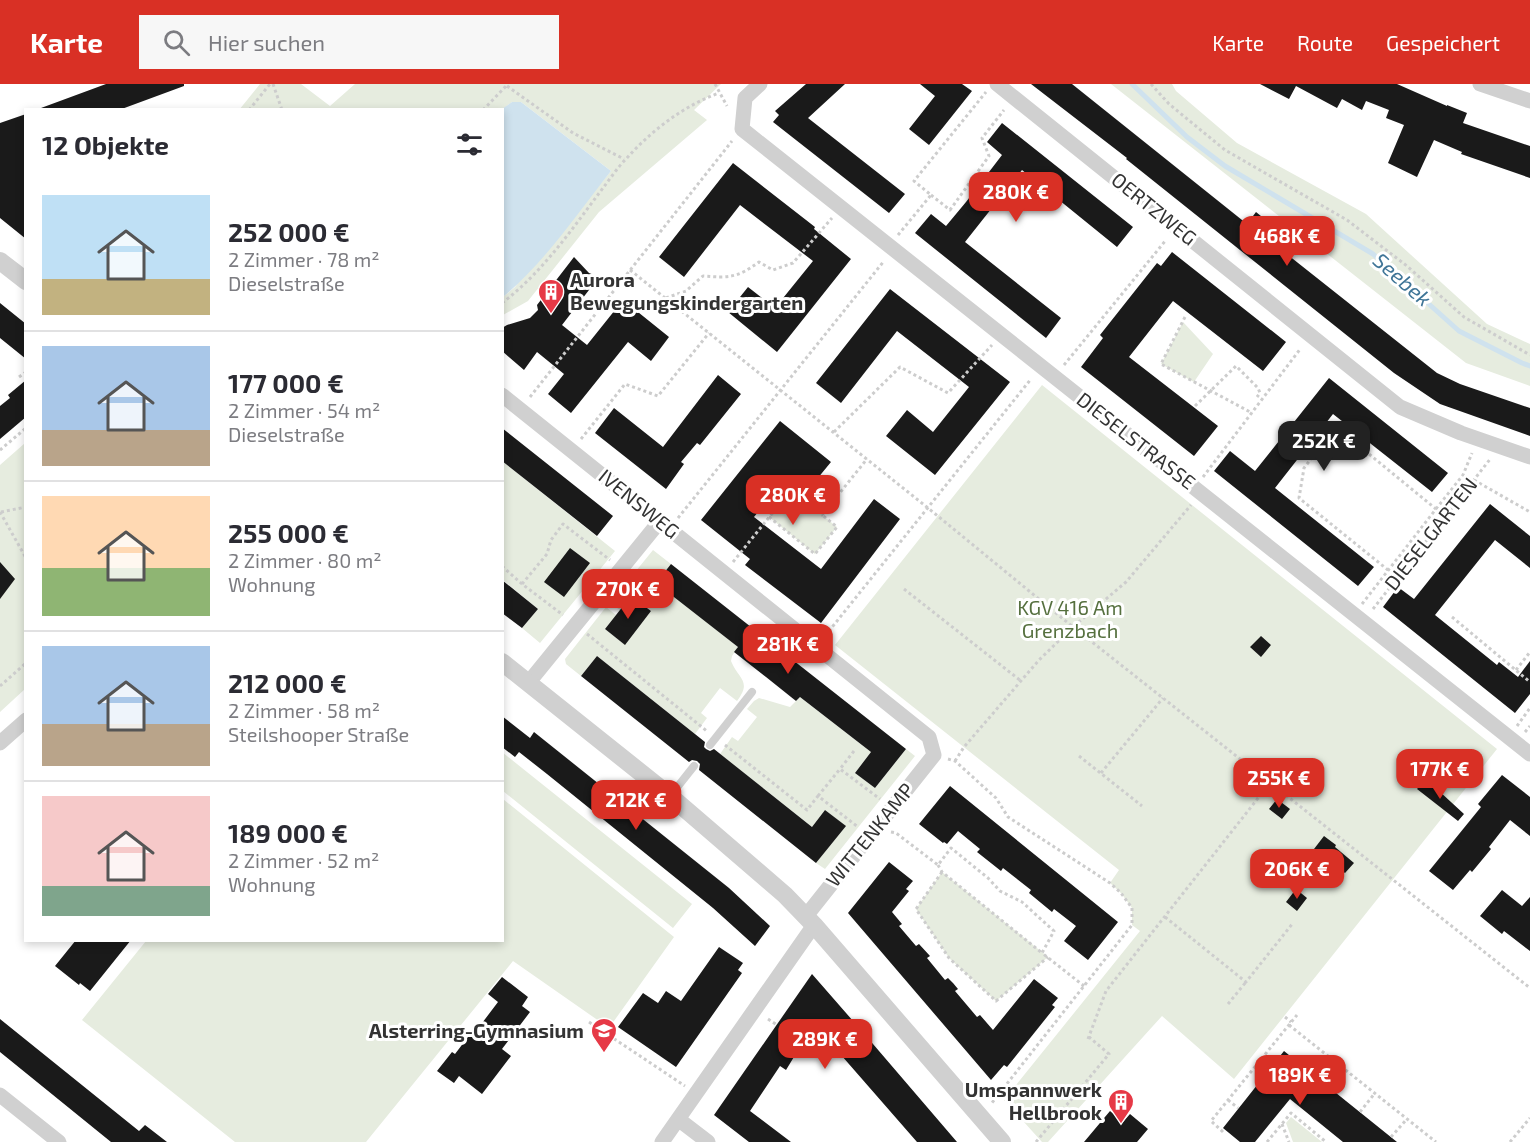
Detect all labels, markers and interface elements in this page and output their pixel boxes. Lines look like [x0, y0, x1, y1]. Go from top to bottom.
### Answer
search box [139, 15, 559, 69]
text: Karte [30, 25, 103, 59]
icon: search [160, 26, 193, 59]
text: Hier suchen [208, 29, 325, 55]
text: Karte [1212, 30, 1264, 55]
text: Route [1297, 30, 1353, 55]
text: Gespeichert [1386, 30, 1500, 55]
icon: filters [453, 128, 486, 161]
text: 12 Objekte [42, 129, 169, 160]
street label: OERTZWEG [1107, 167, 1202, 250]
pin: 280K € [967, 172, 1065, 223]
text: 280K € [983, 179, 1049, 203]
text: 252 000 € [228, 216, 350, 247]
pin: 468K € [1238, 216, 1336, 267]
icon: home [90, 219, 162, 291]
text: 468K € [1254, 223, 1320, 247]
text: 2 Zimmer · 78 m² [228, 247, 380, 271]
water label: Seebek [1369, 247, 1437, 311]
place label: Aurora Bewegungskindergarten [570, 267, 803, 314]
text: Dieselstraße [228, 271, 345, 295]
building icon: Aurora Bewegungskindergarten [536, 277, 566, 315]
text: 177 000 € [228, 367, 344, 398]
icon: home [90, 370, 162, 442]
street label: DIESELSTRASSE [1073, 387, 1201, 494]
text: 2 Zimmer · 54 m² [228, 398, 380, 422]
pin: 252K € [1275, 421, 1373, 472]
text: Dieselstraße [228, 422, 345, 446]
text: 252K € [1292, 428, 1356, 452]
street label: IVENSWEG [595, 464, 685, 543]
street label: DIESELGARTEN [1379, 472, 1482, 594]
pin: 280K € [744, 475, 842, 526]
text: 280K € [760, 482, 826, 506]
text: 255 000 € [228, 517, 349, 548]
icon: home [90, 520, 162, 592]
text: 2 Zimmer · 80 m² [228, 548, 381, 572]
pin: 270K € [579, 569, 677, 620]
text: Wohnung [228, 572, 315, 596]
text: 270K € [596, 576, 660, 600]
park label: KGV 416 Am Grenzbach [1017, 595, 1123, 642]
pin: 281K € [739, 624, 837, 675]
text: 281K € [757, 631, 819, 655]
text: 212 000 € [228, 667, 347, 698]
icon: home [90, 670, 162, 742]
text: 2 Zimmer · 58 m² [228, 698, 380, 722]
text: Steilshooper Straße [228, 722, 409, 746]
pin: 177K € [1391, 749, 1489, 800]
text: 177K € [1410, 756, 1470, 780]
pin: 255K € [1230, 758, 1328, 809]
text: 255K € [1247, 765, 1311, 789]
street label: WITTENKAMP [820, 778, 918, 891]
pin: 212K € [587, 780, 685, 831]
text: 212K € [605, 787, 667, 811]
text: 189 000 € [228, 817, 348, 848]
icon: home [90, 820, 162, 892]
text: 2 Zimmer · 52 m² [228, 848, 379, 872]
pin: 206K € [1248, 849, 1346, 900]
text: 206K € [1264, 856, 1330, 880]
text: Wohnung [228, 872, 315, 896]
school or university icon: Alsterring-Gymnasium [589, 1016, 619, 1054]
place label: Alsterring-Gymnasium [369, 1018, 584, 1043]
pin: 289K € [776, 1019, 874, 1070]
text: 289K € [792, 1026, 858, 1050]
pin: 189K € [1251, 1055, 1349, 1106]
text: 189K € [1269, 1062, 1331, 1086]
place label: Umspannwerk Hellbrook [965, 1077, 1103, 1124]
building icon: Umspannwerk Hellbrook [1106, 1087, 1136, 1125]

